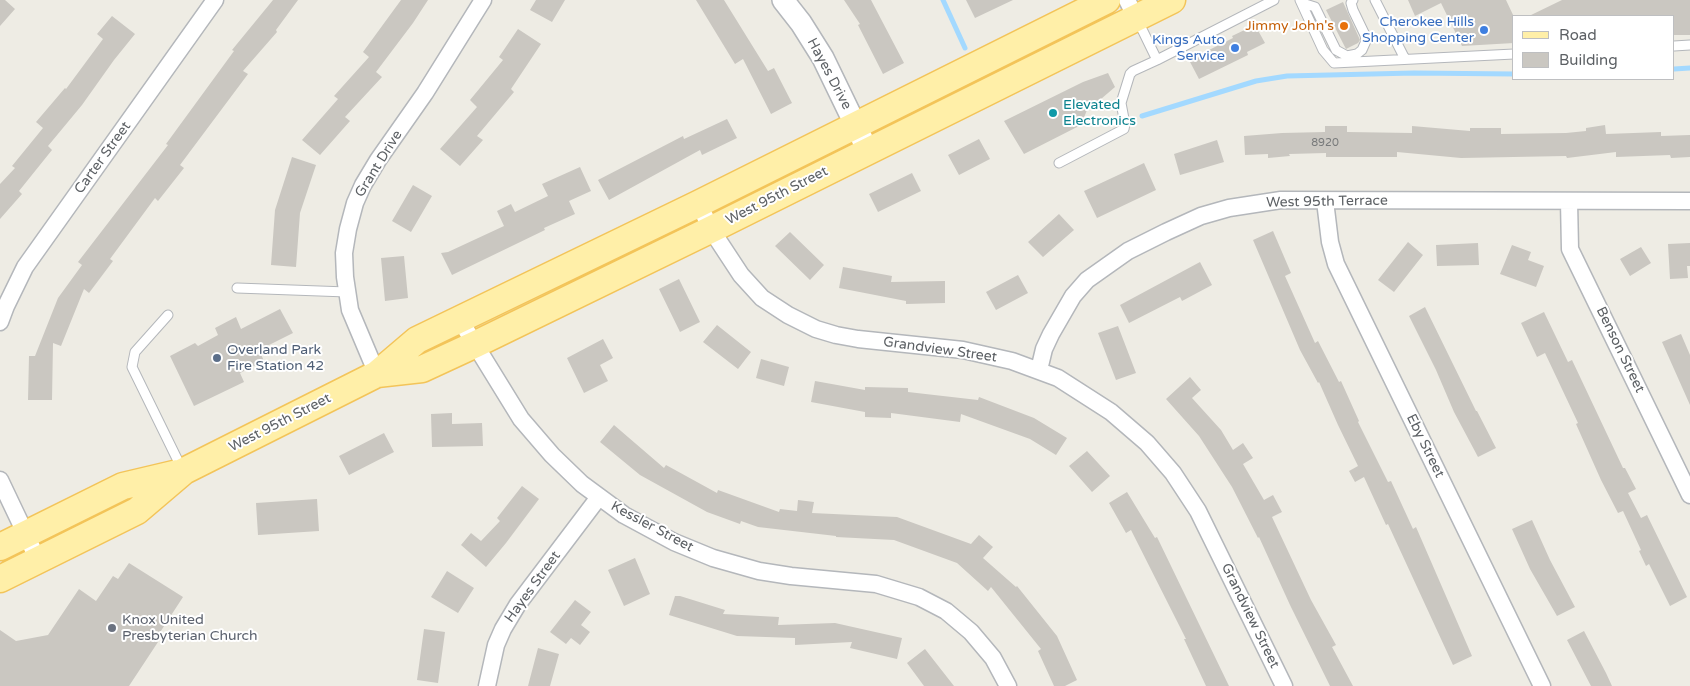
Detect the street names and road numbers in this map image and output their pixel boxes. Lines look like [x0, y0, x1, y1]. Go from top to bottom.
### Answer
street label: Hayes Drive [803, 35, 855, 113]
street label: Carter Street [71, 119, 135, 197]
street label: Grant Drive [352, 127, 406, 201]
street label: West 95th Street [723, 163, 831, 229]
street label: West 95th Terrace [1266, 193, 1388, 211]
street label: Benson Street [1592, 304, 1648, 396]
street label: Grandview Street [882, 334, 998, 366]
street label: West 95th Street [226, 390, 334, 456]
street label: Eby Street [1402, 411, 1448, 481]
street label: Kessler Street [608, 498, 696, 556]
street label: Hayes Street [502, 548, 564, 626]
street label: Grandview Street [1217, 561, 1283, 671]

